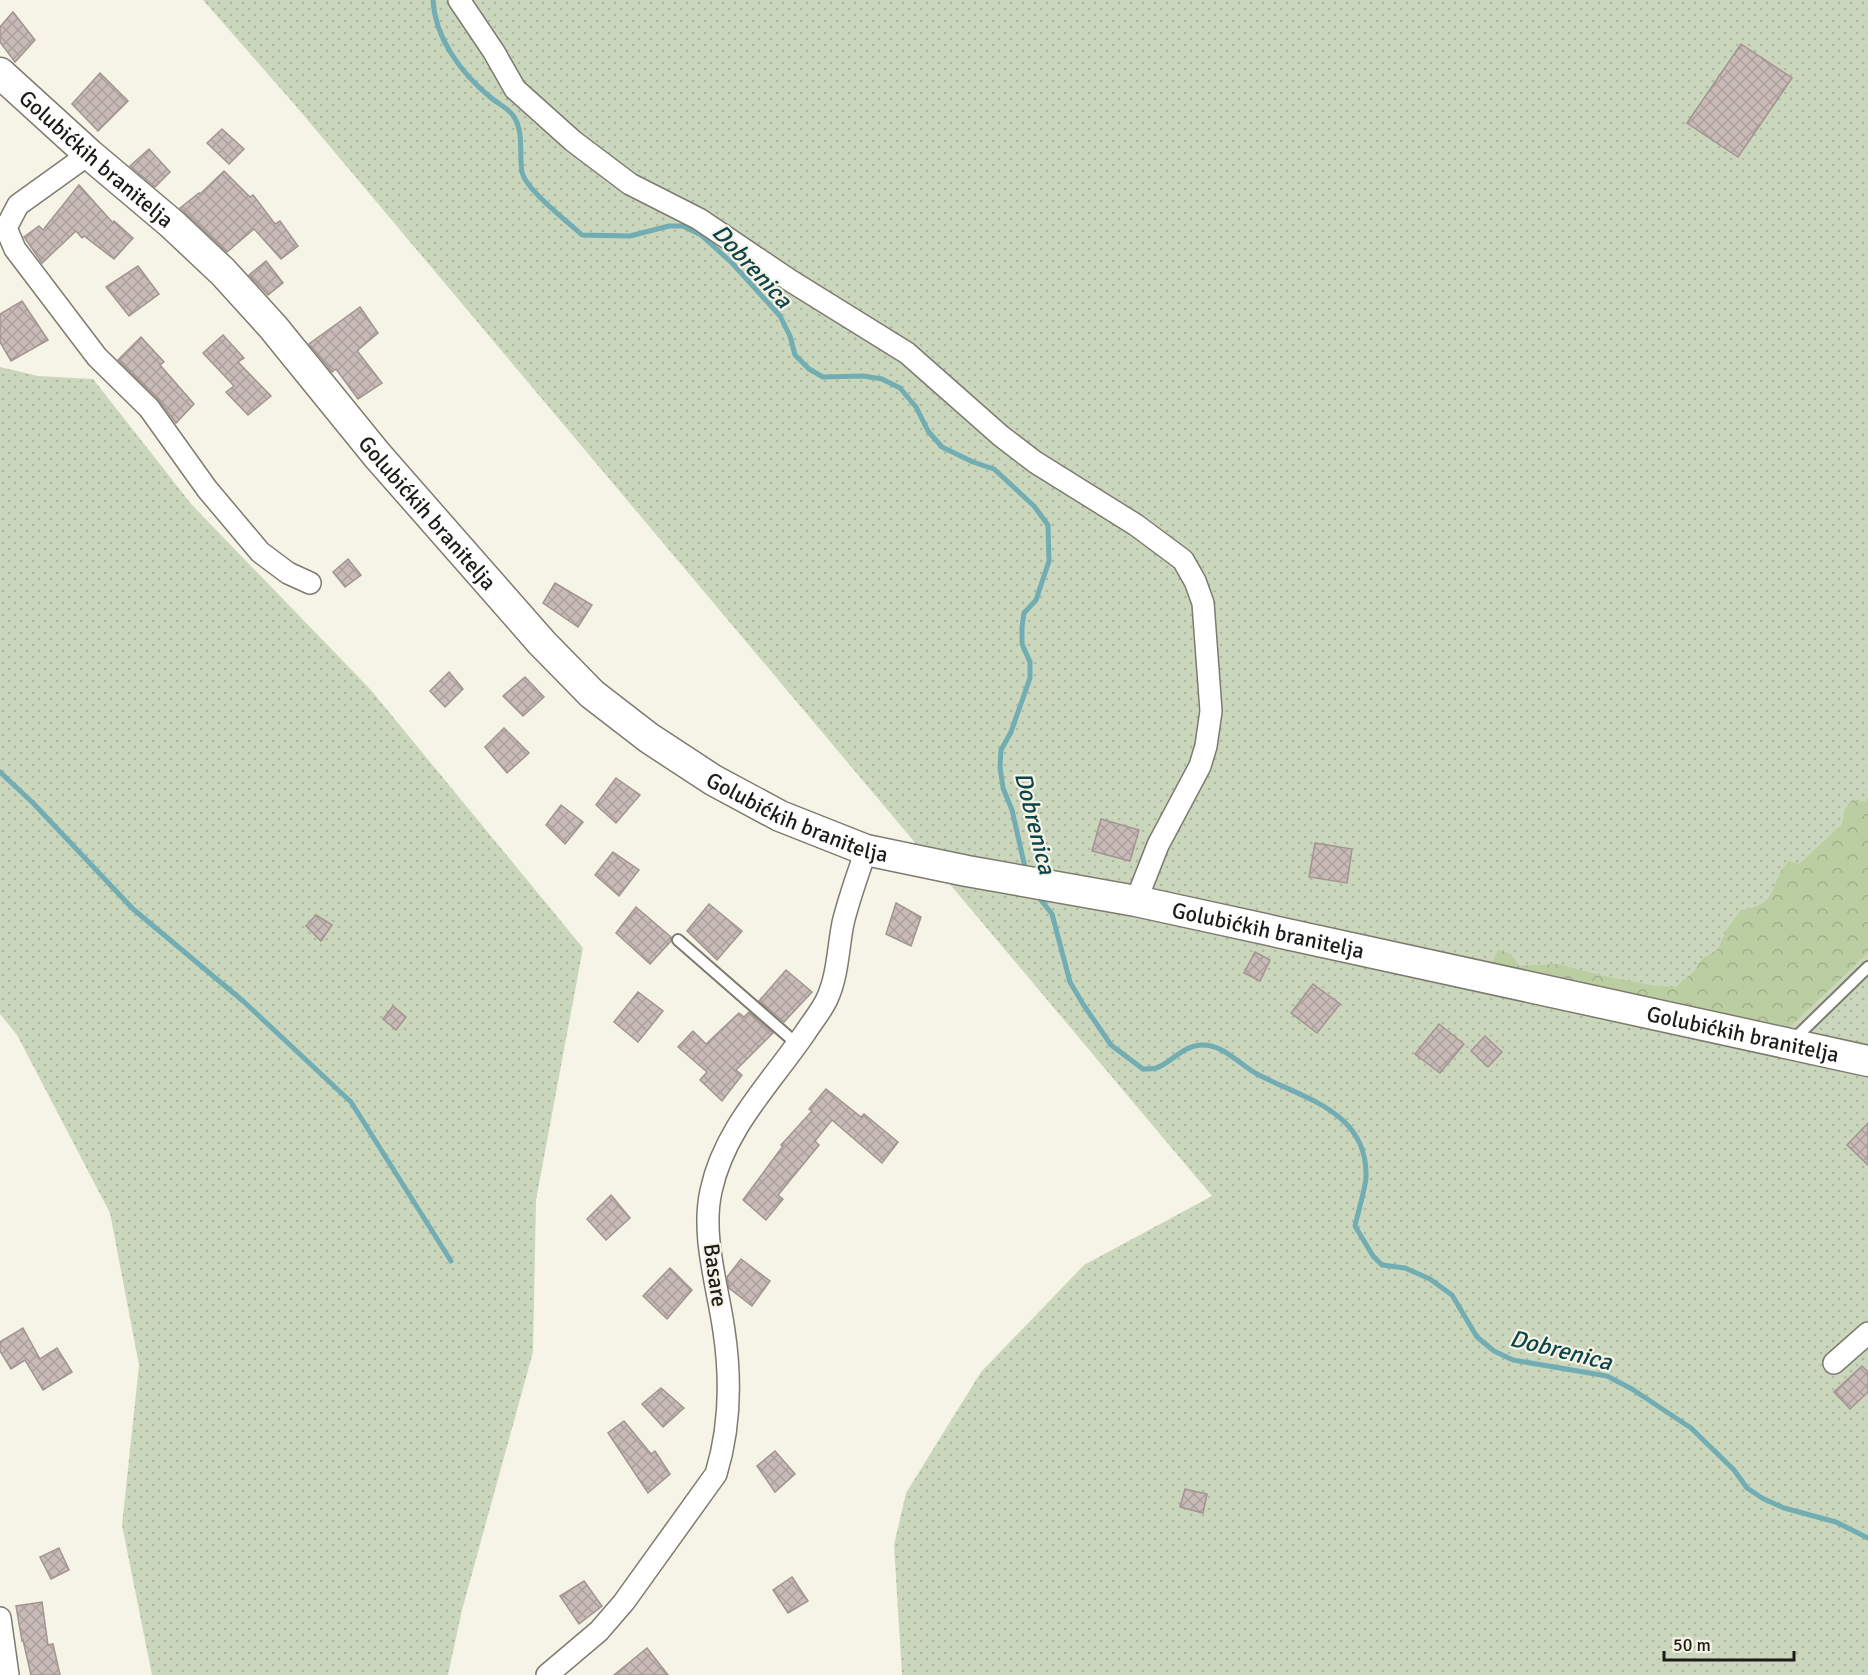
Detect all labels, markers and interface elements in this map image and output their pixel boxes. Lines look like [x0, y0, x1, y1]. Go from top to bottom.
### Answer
street label: Golubićkih branitelja [13, 84, 179, 234]
water label: Dobrenica [706, 218, 799, 315]
street label: Golubićkih branitelja [353, 430, 502, 596]
street label: Golubićkih branitelja [702, 766, 890, 868]
water label: Dobrenica [1008, 769, 1062, 878]
street label: Golubićkih branitelja [1169, 896, 1367, 965]
street label: Golubićkih branitelja [1644, 1000, 1842, 1068]
street label: Basare [698, 1242, 733, 1309]
water label: Dobrenica [1507, 1323, 1616, 1377]
scale bar [1664, 1624, 1794, 1662]
text: 50 m [1673, 1634, 1711, 1656]

